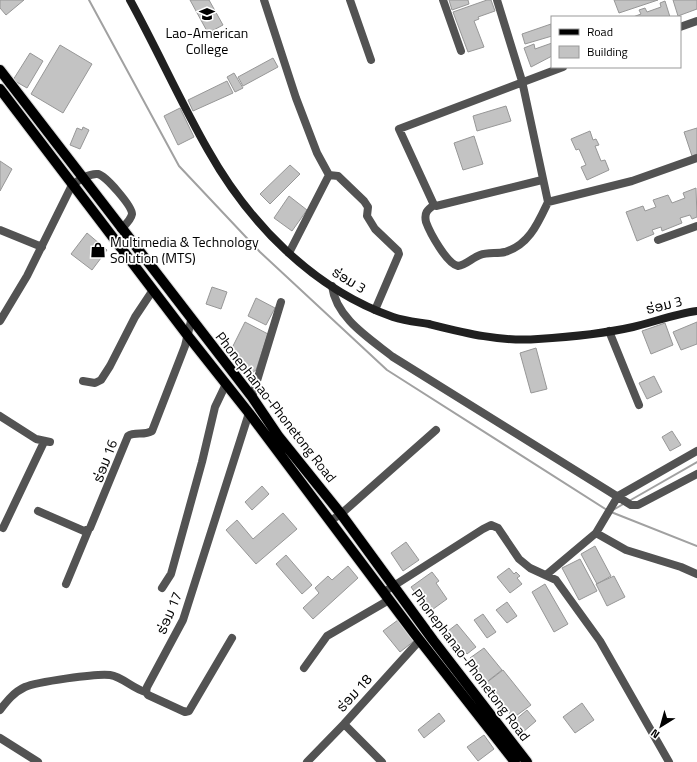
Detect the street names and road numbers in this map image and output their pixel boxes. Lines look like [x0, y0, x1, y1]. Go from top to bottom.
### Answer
street label: ຮ່ອມ 3 [328, 261, 370, 298]
street label: ຮ່ອມ 3 [643, 290, 684, 319]
street label: Phonephanao-Phonetong Road [211, 327, 342, 486]
street label: ຮ່ອມ 16 [87, 436, 122, 485]
street label: Phonephanao-Phonetong Road [407, 584, 536, 745]
street label: ຮ່ອມ 17 [150, 588, 187, 637]
street label: ຮ່ອມ 18 [331, 669, 376, 716]

